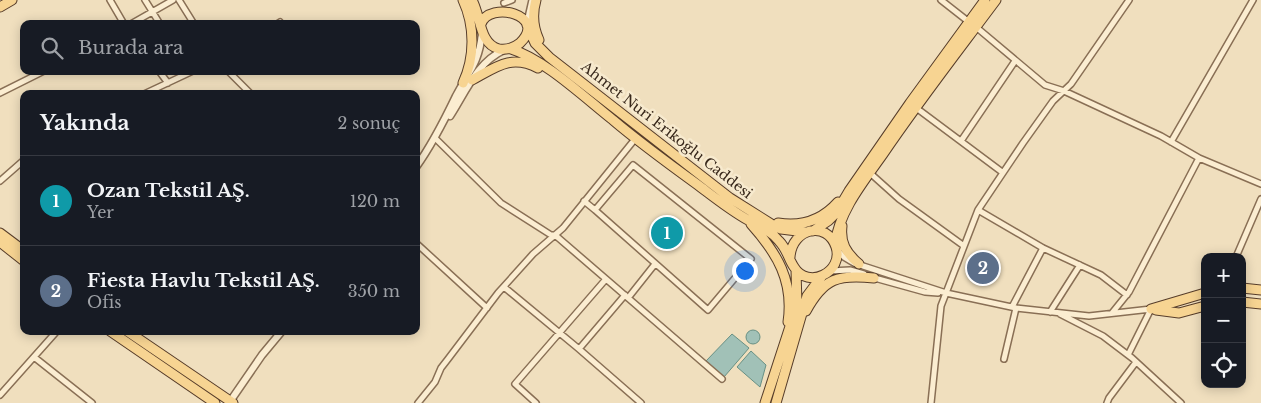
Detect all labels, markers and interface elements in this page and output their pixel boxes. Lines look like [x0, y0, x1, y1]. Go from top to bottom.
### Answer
search box [20, 20, 420, 75]
icon: search [38, 34, 66, 62]
text: Burada ara [78, 36, 184, 59]
street label: Ahmet Nuri Erikoğlu Caddesi [577, 57, 756, 203]
text: Yakında [40, 110, 130, 136]
text: 2 sonuç [338, 113, 400, 133]
text: Ozan Tekstil AŞ. [87, 179, 250, 202]
text: 1 [53, 191, 59, 211]
text: 120 m [350, 191, 400, 211]
text: Yer [87, 202, 114, 222]
pin: 1 [651, 214, 683, 252]
pin: 2 [967, 249, 999, 287]
map controls [1201, 253, 1246, 388]
button: + [1201, 253, 1246, 298]
your location [732, 258, 758, 284]
text: Fiesta Havlu Tekstil AŞ. [87, 269, 320, 292]
text: 2 [51, 281, 61, 301]
text: 350 m [348, 281, 400, 301]
text: Ofis [87, 292, 121, 312]
button: − [1201, 298, 1246, 343]
button: locate [1201, 343, 1246, 388]

